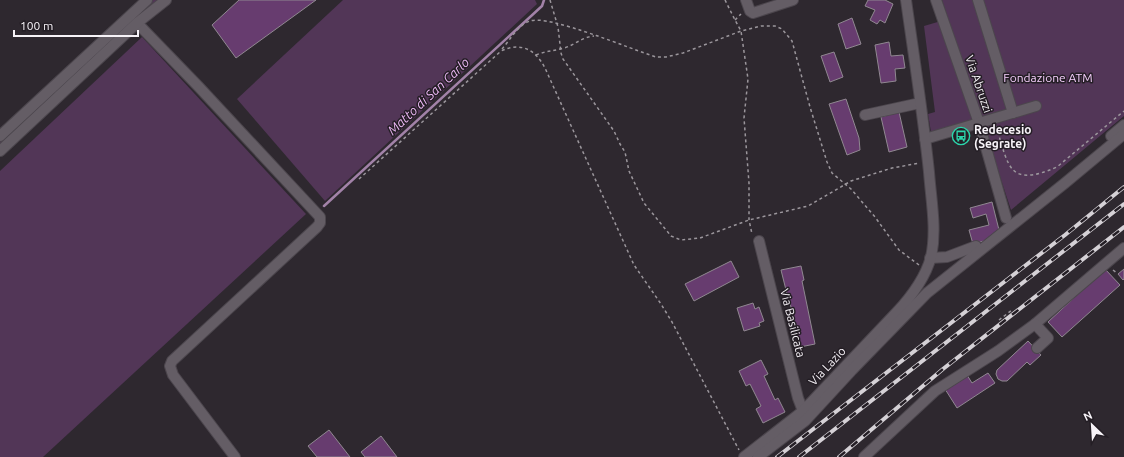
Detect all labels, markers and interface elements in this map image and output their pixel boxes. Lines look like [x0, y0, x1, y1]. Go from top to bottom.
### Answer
scale bar [14, 12, 138, 38]
text: 100 m [20, 19, 53, 32]
street label: Via Abruzzi [963, 54, 995, 115]
water label: Matto di San Carlo [384, 55, 472, 137]
park label: Fondazione ATM [1003, 71, 1093, 84]
place label: Redecesio (Segrate) [974, 123, 1031, 151]
bus stop icon: Redecesio (Segrate) [951, 126, 971, 146]
street label: Via Basilicata [778, 287, 808, 359]
street label: Via Lazio [806, 344, 848, 388]
north arrow [1072, 405, 1112, 445]
text: N [1082, 409, 1094, 423]

